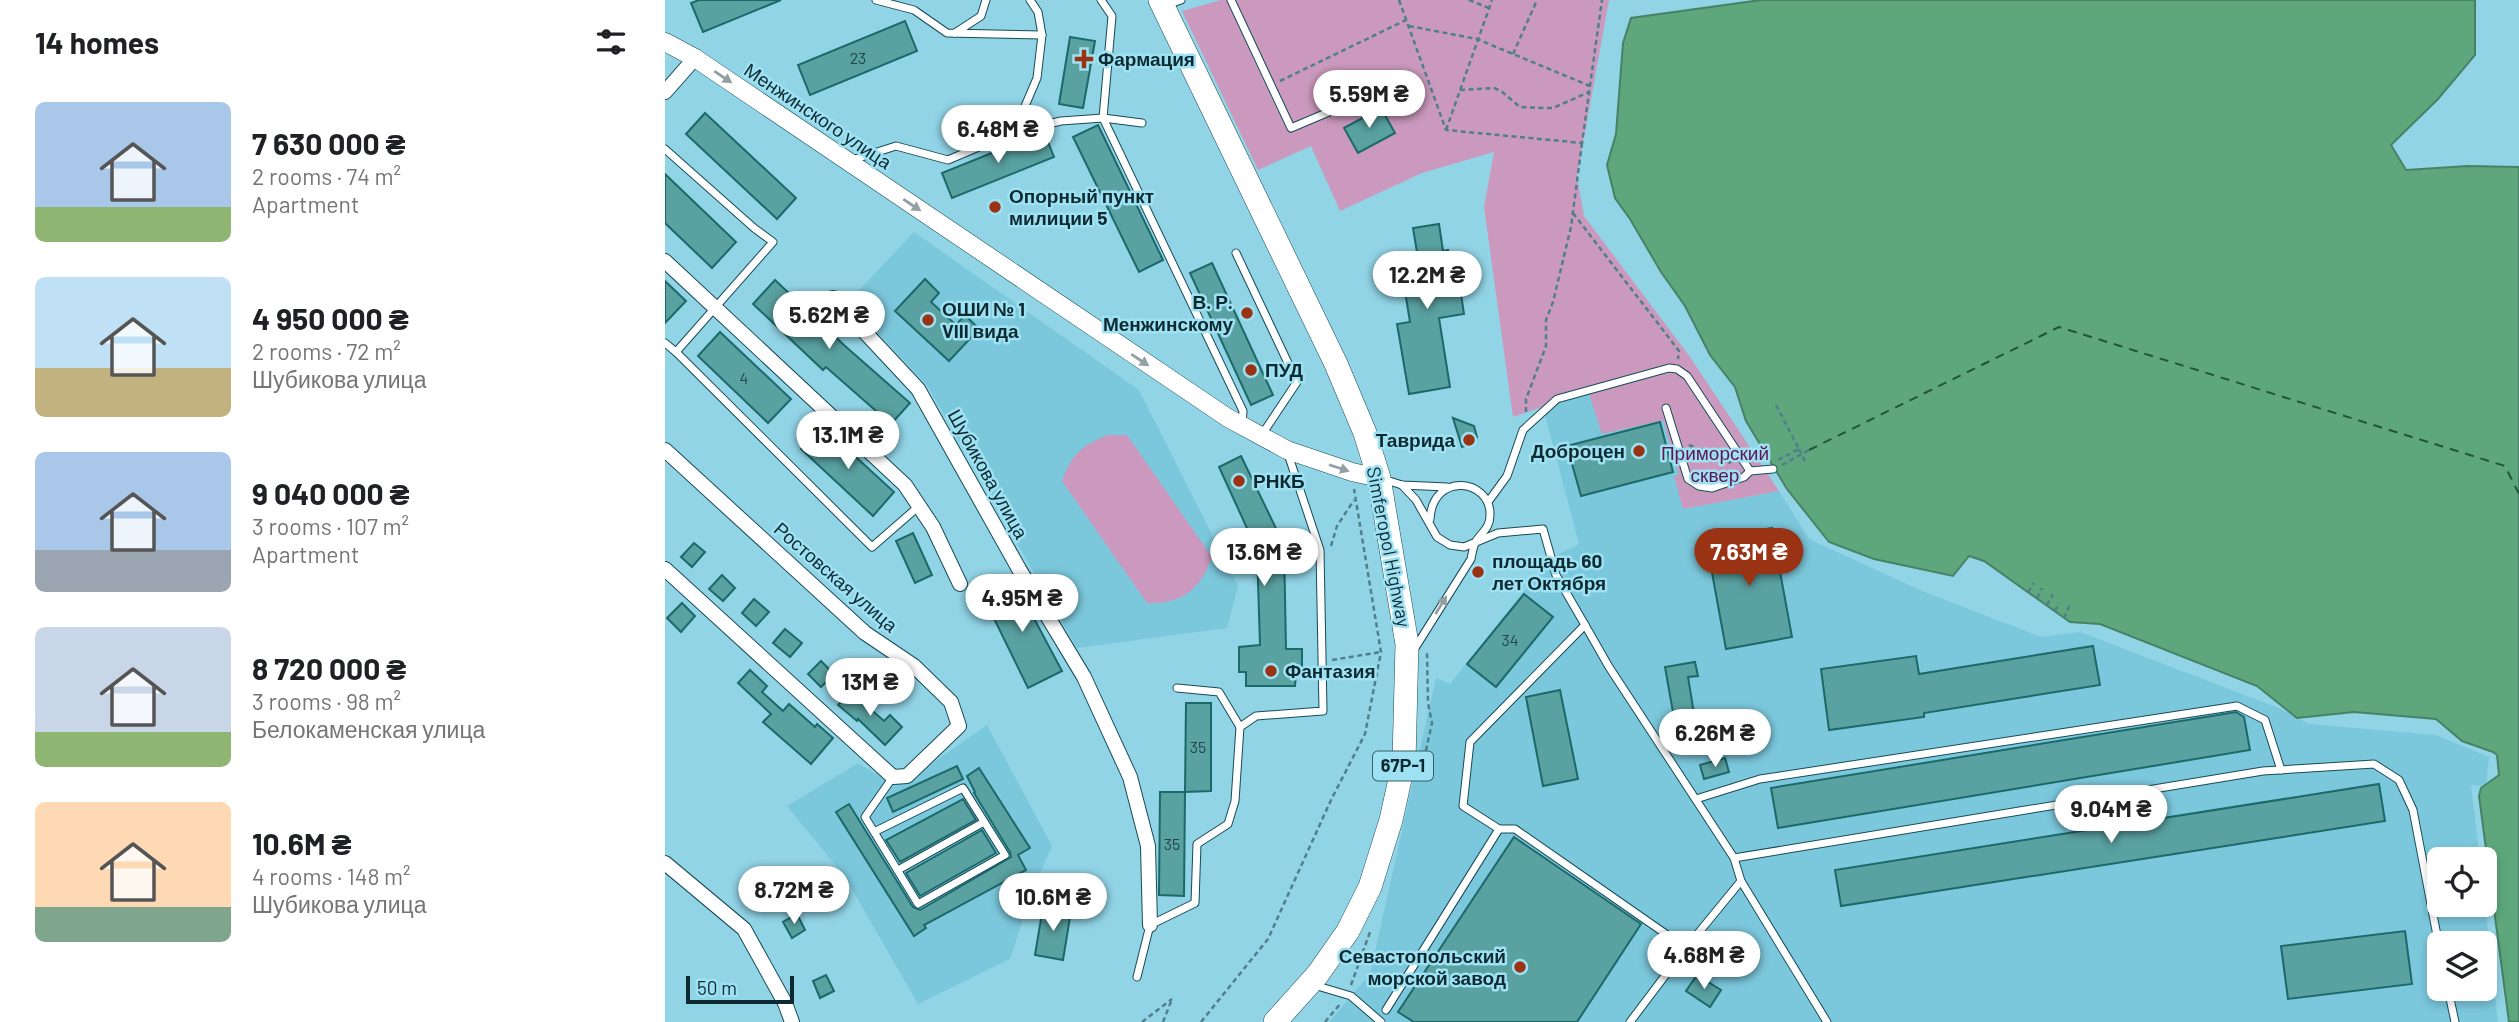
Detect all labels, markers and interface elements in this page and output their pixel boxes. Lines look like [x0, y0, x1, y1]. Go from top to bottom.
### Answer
icon: filters [592, 23, 630, 61]
text: 14 homes [35, 24, 159, 60]
place label: Фармация [1098, 47, 1195, 70]
house number: 23 [850, 48, 866, 67]
marker: Фармация [1076, 51, 1092, 67]
street label: Менжинского улица [740, 58, 897, 174]
one-way arrow [714, 70, 733, 83]
pin: 5.59M ₴ [1304, 71, 1434, 130]
text: 5.59M ₴ [1329, 79, 1409, 107]
pin: 6.48M ₴ [933, 106, 1063, 165]
text: 6.48M ₴ [957, 114, 1039, 142]
text: 7 630 000 ₴ [252, 125, 406, 161]
icon: home [91, 130, 175, 214]
text: 2 rooms · 74 m² [252, 162, 401, 190]
place label: Опорный пункт милиции 5 [1009, 184, 1154, 229]
text: Apartment [252, 190, 359, 218]
one-way arrow [903, 198, 921, 212]
marker: Опорный пункт милиции 5 [987, 199, 1003, 215]
pin: 12.2M ₴ [1362, 252, 1492, 311]
text: 12.2M ₴ [1389, 260, 1465, 288]
place label: В. Р. Менжинскому [1103, 290, 1233, 335]
pin: 5.62M ₴ [764, 292, 894, 351]
place label: ОШИ № 1 VIII вида [942, 297, 1025, 342]
text: 4 950 000 ₴ [252, 300, 409, 336]
text: 5.62M ₴ [789, 300, 869, 328]
icon: home [91, 305, 175, 389]
marker: В. Р. Менжинскому [1239, 305, 1255, 321]
marker: ОШИ № 1 VIII вида [920, 312, 936, 328]
text: 2 rooms · 72 m² [252, 337, 401, 365]
one-way arrow [1131, 353, 1150, 366]
place label: ПУД [1265, 358, 1304, 381]
marker: ПУД [1243, 362, 1259, 378]
text: Шубикова улица [252, 365, 427, 393]
house number: 4 [740, 368, 748, 387]
street label: Шубикова улица [943, 405, 1034, 543]
pin: 13.1M ₴ [783, 412, 913, 471]
text: 13.1M ₴ [812, 420, 884, 448]
place label: Таврида [1376, 428, 1455, 451]
marker: Таврида [1461, 432, 1477, 448]
place label: Доброцен [1531, 439, 1625, 462]
park label: Приморский сквер [1661, 441, 1769, 486]
marker: Доброцен [1631, 443, 1647, 459]
one-way arrow [1329, 463, 1350, 474]
street label: Simferopol Highway [1363, 465, 1416, 629]
place label: РНКБ [1253, 469, 1305, 492]
marker: РНКБ [1231, 473, 1247, 489]
text: 9 040 000 ₴ [252, 475, 410, 511]
icon: home [91, 480, 175, 564]
text: 3 rooms · 107 m² [252, 512, 409, 540]
street label: Ростовская улица [770, 517, 903, 637]
pin: 13.6M ₴ [1199, 528, 1329, 588]
pin: 7.63M ₴ [1684, 528, 1814, 588]
text: 13.6M ₴ [1226, 537, 1302, 565]
text: 7.63M ₴ [1710, 537, 1788, 565]
text: Apartment [252, 540, 359, 568]
place label: площадь 60 лет Октября [1492, 549, 1606, 594]
marker: площадь 60 лет Октября [1470, 564, 1486, 580]
pin: 4.95M ₴ [957, 574, 1087, 634]
text: 4.95M ₴ [981, 583, 1063, 611]
one-way arrow [1435, 596, 1448, 615]
house number: 34 [1501, 630, 1519, 649]
text: 8 720 000 ₴ [252, 650, 406, 686]
icon: home [91, 655, 175, 739]
pin: 13M ₴ [821, 658, 919, 718]
place label: Фантазия [1285, 659, 1376, 682]
marker: Фантазия [1263, 663, 1279, 679]
text: 13M ₴ [842, 667, 898, 695]
text: 3 rooms · 98 m² [252, 687, 401, 715]
pin: 6.26M ₴ [1650, 710, 1780, 769]
text: Белокаменская улица [252, 715, 485, 743]
text: 6.26M ₴ [1675, 718, 1755, 746]
house number: 35 [1190, 737, 1206, 756]
road number: 67Р-1 [1373, 752, 1433, 780]
pin: 9.04M ₴ [2046, 786, 2176, 845]
text: 9.04M ₴ [2070, 794, 2152, 822]
text: 10.6M ₴ [252, 825, 351, 861]
icon: home [91, 830, 175, 914]
house number: 35 [1164, 834, 1180, 853]
map controls [2427, 847, 2497, 1001]
button: locate [2427, 847, 2497, 917]
text: 4 rooms · 148 m² [252, 862, 411, 890]
pin: 8.72M ₴ [729, 866, 859, 926]
pin: 10.6M ₴ [988, 874, 1118, 933]
text: 8.72M ₴ [754, 875, 834, 903]
text: 10.6M ₴ [1015, 882, 1091, 910]
text: Шубикова улица [252, 890, 427, 918]
button: layers [2427, 931, 2497, 1001]
pin: 4.68M ₴ [1639, 932, 1769, 991]
text: 4.68M ₴ [1663, 940, 1745, 968]
place label: Севастопольский морской завод [1339, 944, 1506, 989]
marker: Севастопольский морской завод [1512, 959, 1528, 975]
scale bar [686, 973, 795, 1005]
text: 50 m [697, 976, 737, 999]

